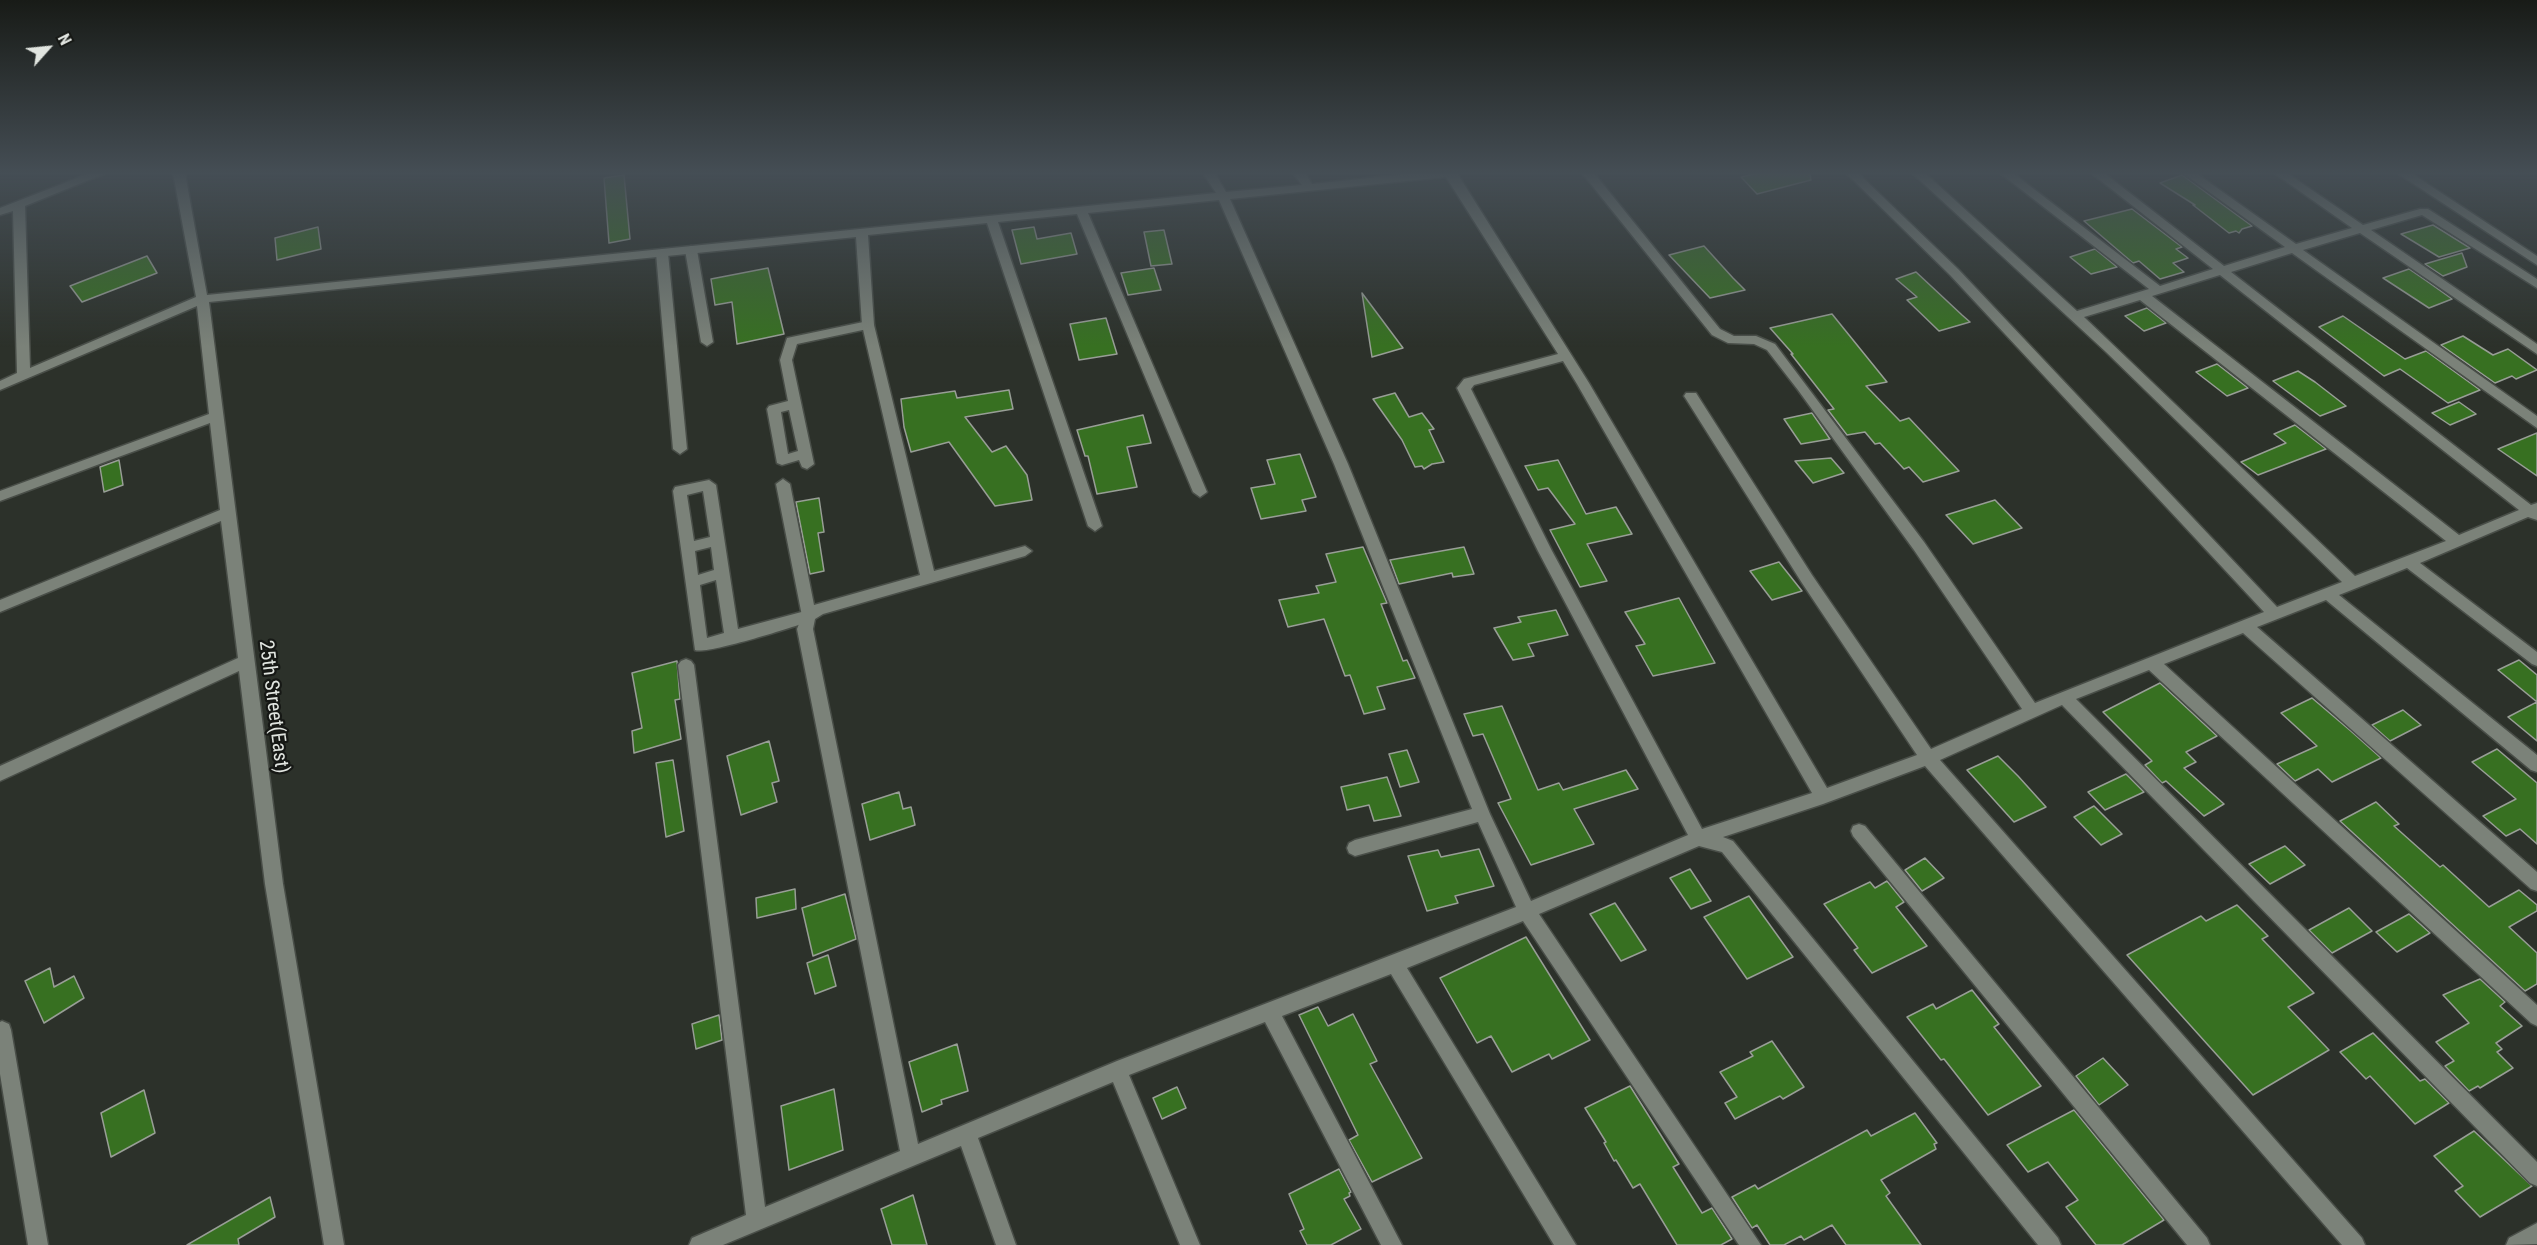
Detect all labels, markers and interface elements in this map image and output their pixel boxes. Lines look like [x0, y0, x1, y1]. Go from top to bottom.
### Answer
north arrow [18, 18, 78, 78]
text: N [54, 31, 75, 48]
street label: 25th Street(East) [253, 639, 293, 775]

